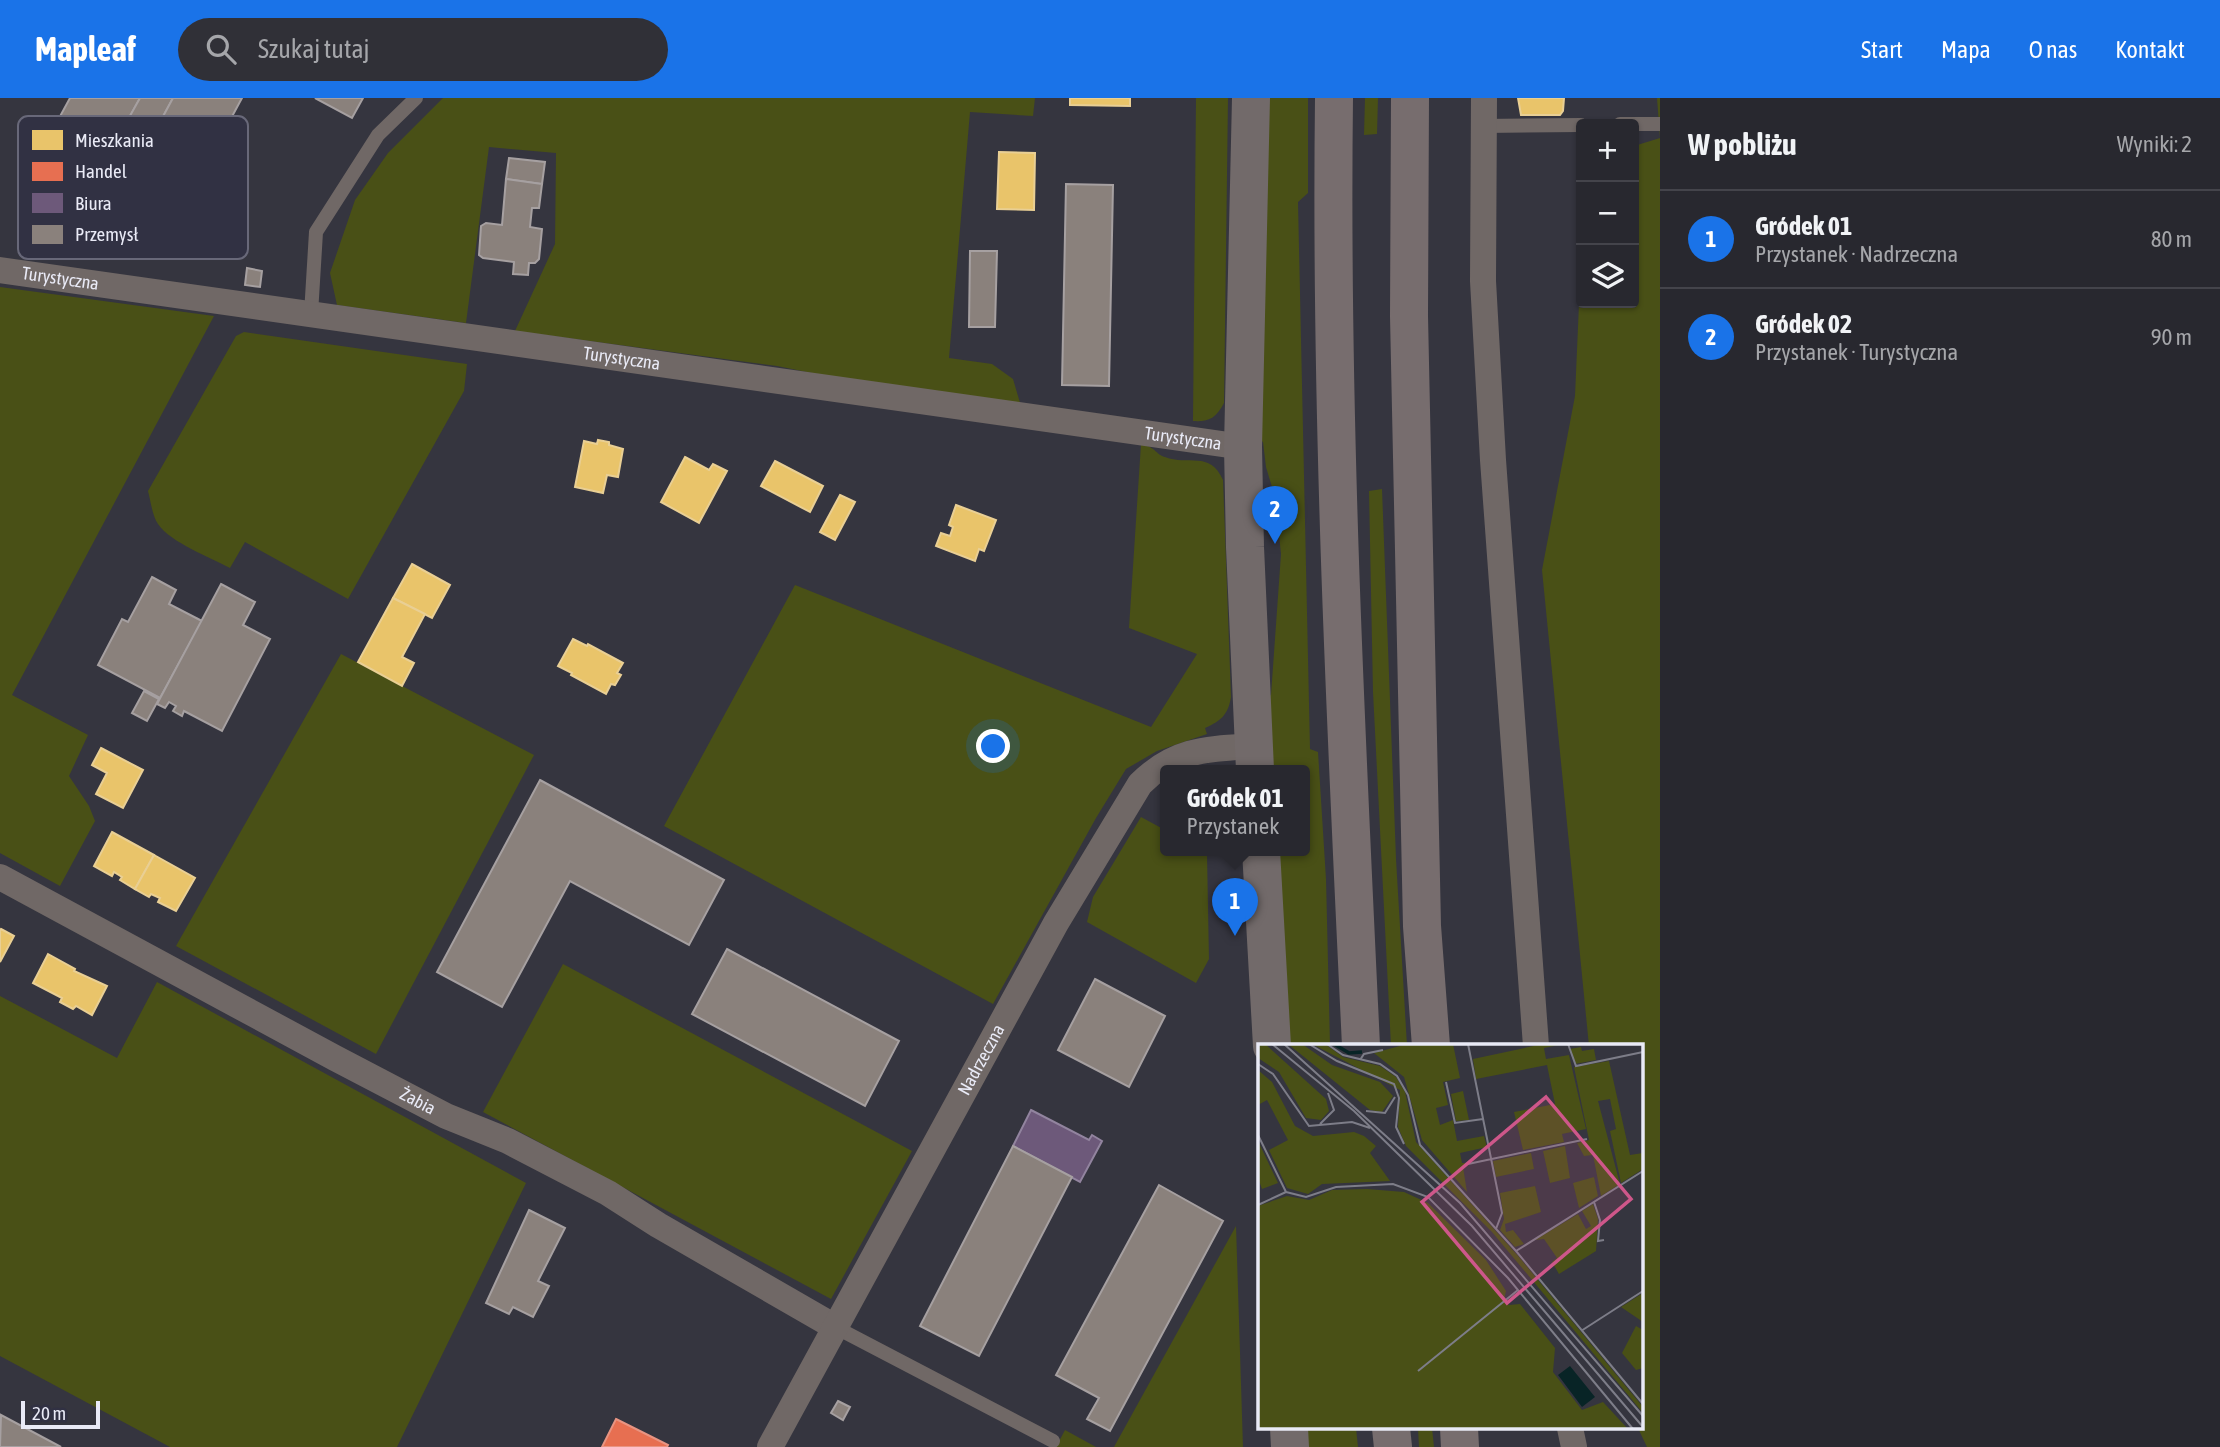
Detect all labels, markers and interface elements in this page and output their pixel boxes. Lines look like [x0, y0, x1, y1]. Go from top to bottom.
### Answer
search box [178, 18, 668, 81]
text: Mapleaf [35, 30, 136, 68]
icon: search [202, 30, 240, 68]
text: Szukaj tutaj [258, 34, 369, 64]
text: Start [1861, 36, 1903, 63]
text: Mapa [1941, 36, 1991, 63]
text: O nas [2029, 36, 2077, 63]
text: Kontakt [2115, 36, 2185, 63]
legend [18, 116, 248, 259]
map controls [1576, 119, 1639, 308]
button: + [1576, 119, 1639, 182]
text: W pobliżu [1688, 127, 1797, 161]
text: Mieszkania [75, 129, 154, 151]
text: Wyniki: 2 [2117, 131, 2192, 157]
text: Handel [75, 160, 127, 182]
button: − [1576, 182, 1639, 245]
text: Biura [75, 192, 112, 214]
text: Gródek 01 [1755, 211, 1852, 241]
text: Przemysł [75, 223, 138, 245]
text: 1 [1706, 226, 1716, 252]
text: 80 m [2151, 226, 2192, 252]
text: Przystanek · Nadrzeczna [1755, 241, 1958, 267]
button: layers [1576, 245, 1639, 308]
street label: Turystyczna [21, 262, 100, 294]
text: Gródek 02 [1755, 309, 1852, 339]
text: 2 [1706, 324, 1716, 350]
text: 90 m [2151, 324, 2192, 350]
text: Przystanek · Turystyczna [1755, 339, 1958, 365]
street label: Turystyczna [582, 342, 662, 374]
street label: Turystyczna [1143, 422, 1223, 454]
pin: 2 [1252, 486, 1298, 544]
your location [976, 729, 1010, 763]
popup [1160, 765, 1310, 856]
text: Gródek 01 [1186, 783, 1284, 813]
text: Przystanek [1186, 813, 1279, 839]
pin: 1 [1212, 878, 1258, 936]
street label: Nadrzeczna [953, 1021, 1009, 1099]
inset map [1258, 1044, 1643, 1430]
street label: Żabia [396, 1083, 439, 1119]
scale bar [21, 1398, 100, 1430]
text: 20 m [32, 1402, 66, 1424]

